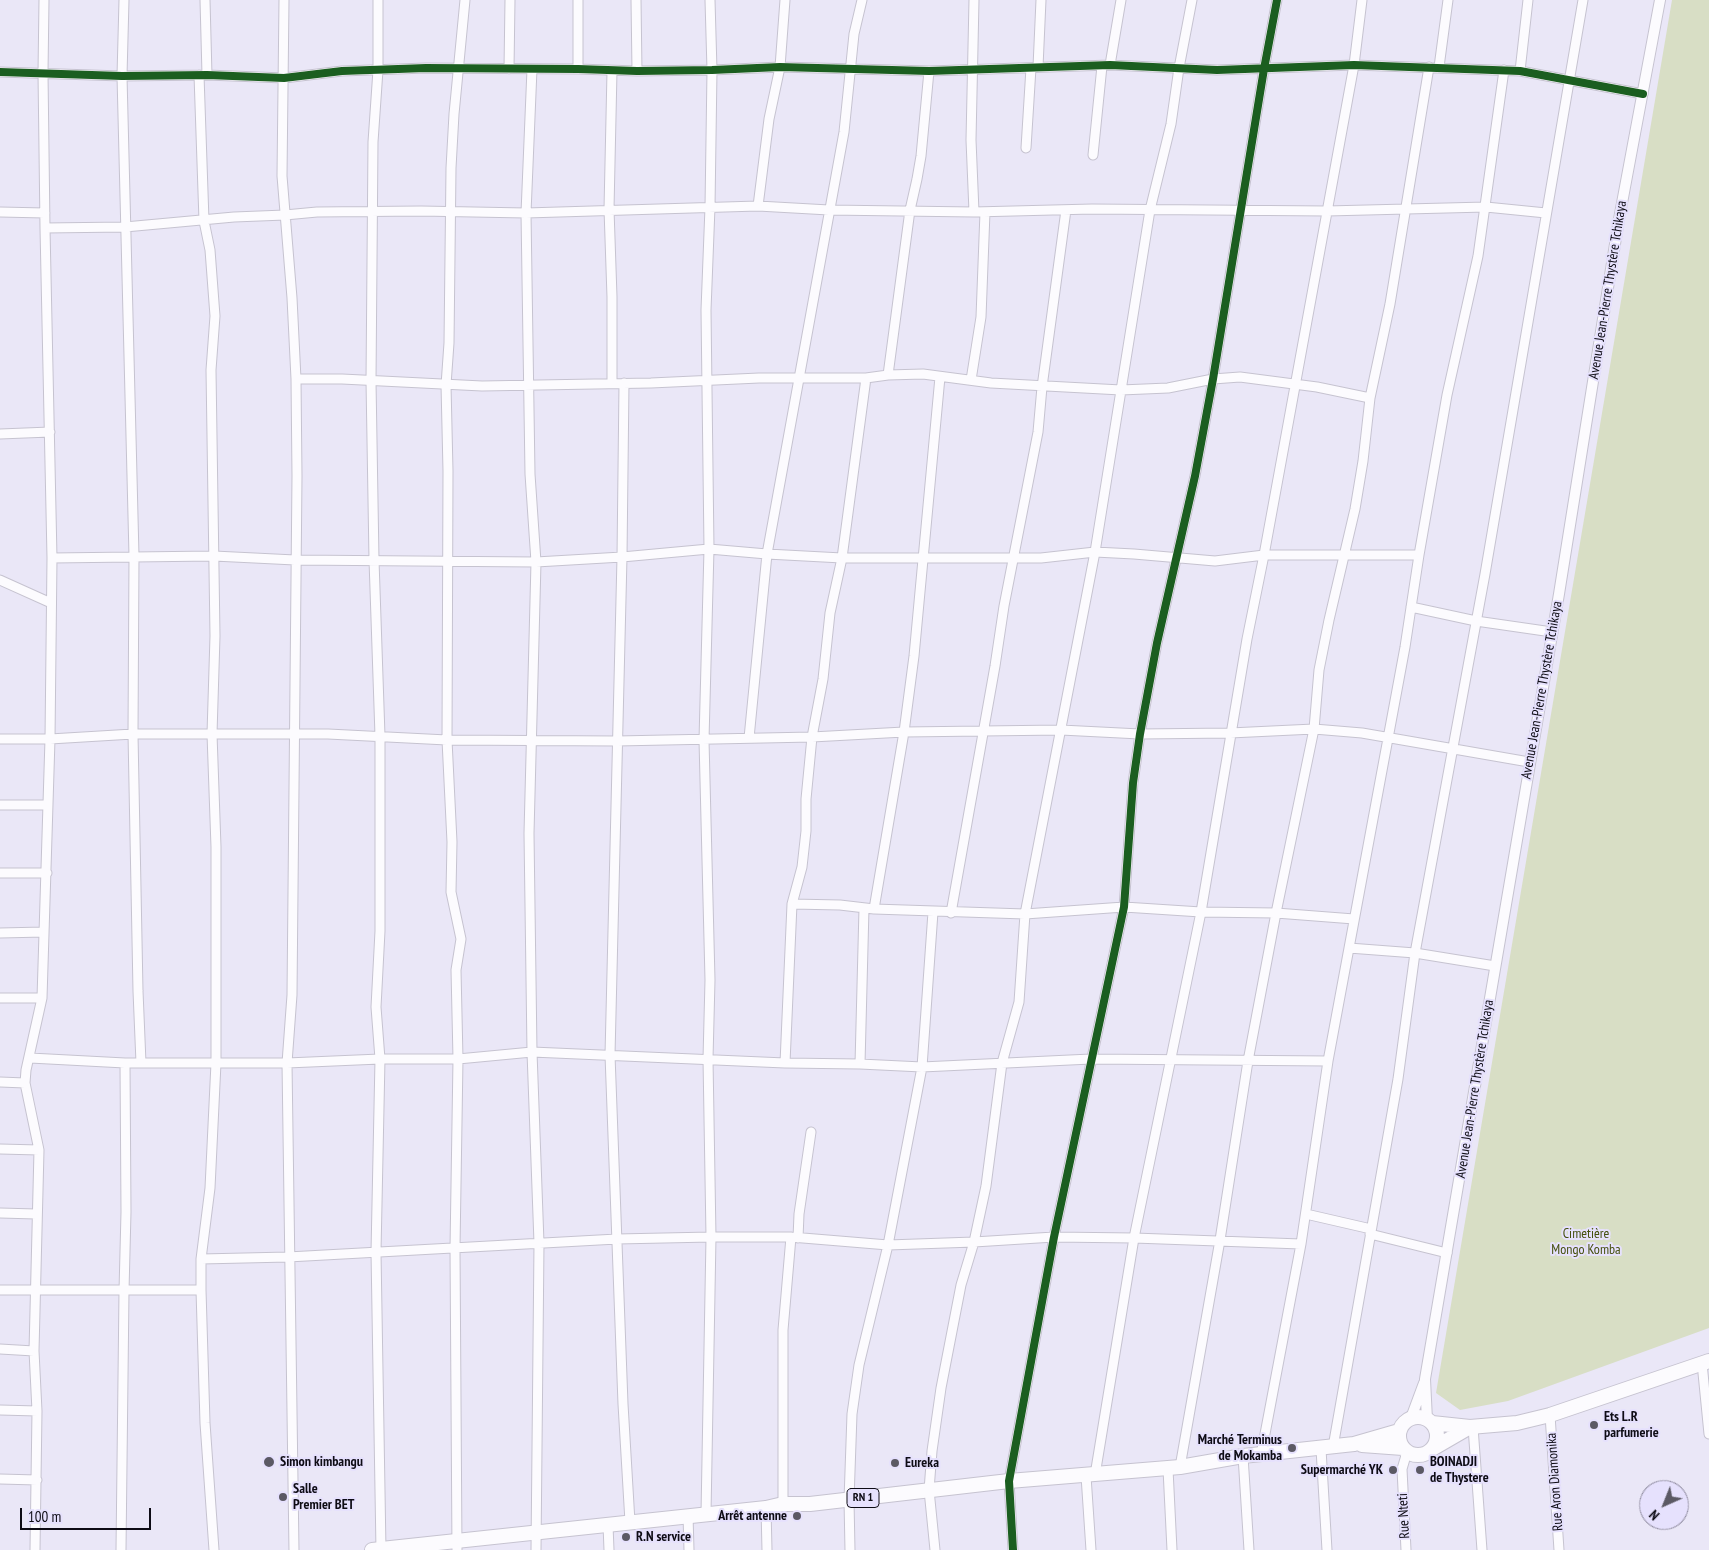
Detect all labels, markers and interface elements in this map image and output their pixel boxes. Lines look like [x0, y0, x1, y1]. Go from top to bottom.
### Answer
street label: Avenue Jean-Pierre Thystère Tchikaya [1586, 200, 1630, 380]
street label: Avenue Jean-Pierre Thystère Tchikaya [1518, 600, 1566, 780]
street label: Avenue Jean-Pierre Thystère Tchikaya [1453, 999, 1497, 1179]
park label: Cimetière Mongo Komba [1551, 1226, 1621, 1258]
place label: Ets L.R parfumerie [1604, 1409, 1659, 1441]
marker: Ets L.R parfumerie [1588, 1419, 1600, 1431]
place label: Marché Terminus de Mokamba [1198, 1432, 1282, 1464]
street label: Rue Aron Diamonika [1543, 1432, 1567, 1532]
marker: Marché Terminus de Mokamba [1286, 1442, 1298, 1454]
place label: Simon kimbangu [280, 1454, 363, 1470]
place label: BOINADJI de Thystere [1430, 1454, 1489, 1486]
marker: Simon kimbangu [262, 1455, 276, 1469]
place label: Eureka [905, 1455, 939, 1471]
marker: Eureka [889, 1457, 901, 1469]
place label: Supermarché YK [1301, 1462, 1383, 1478]
marker: Supermarché YK [1387, 1464, 1399, 1476]
marker: BOINADJI de Thystere [1414, 1464, 1426, 1476]
north arrow [1639, 1480, 1689, 1530]
place label: Salle Premier BET [293, 1481, 354, 1514]
road number: RN 1 [847, 1489, 879, 1508]
marker: Salle Premier BET [277, 1491, 289, 1503]
street label: Rue Nteti [1394, 1493, 1414, 1539]
scale bar [22, 1498, 154, 1530]
text: N [1645, 1506, 1663, 1524]
text: 100 m [28, 1507, 61, 1526]
place label: Arrêt antenne [718, 1508, 787, 1524]
marker: Arrêt antenne [791, 1510, 803, 1522]
place label: R.N service [636, 1529, 691, 1545]
marker: R.N service [620, 1531, 632, 1543]

